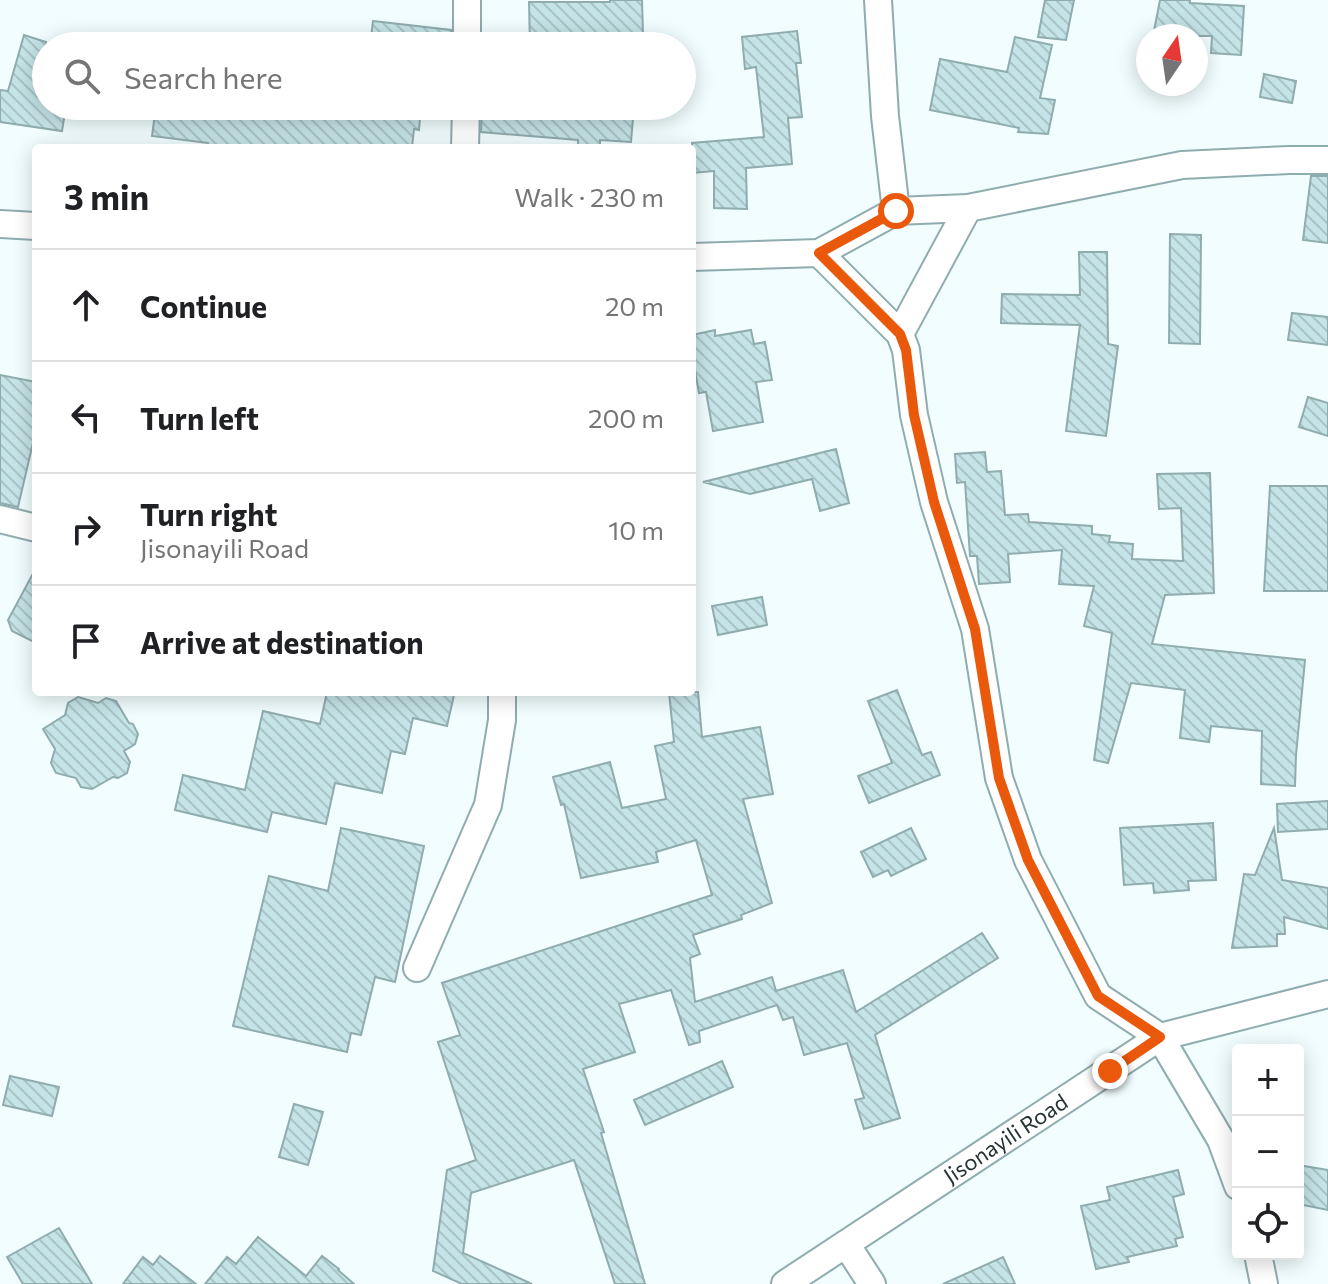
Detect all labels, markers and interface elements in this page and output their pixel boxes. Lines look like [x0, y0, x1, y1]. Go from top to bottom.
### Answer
north arrow [1136, 24, 1208, 96]
search box [32, 32, 696, 120]
icon: search [60, 54, 104, 98]
text: Search here [124, 58, 283, 95]
text: 3 min [64, 175, 149, 217]
text: Walk · 230 m [515, 181, 664, 212]
route start [878, 193, 914, 229]
icon: ahead [64, 283, 108, 327]
text: Continue [140, 287, 267, 324]
text: 20 m [605, 290, 664, 321]
icon: left [64, 395, 108, 439]
text: Turn left [140, 399, 259, 436]
text: 200 m [588, 402, 664, 433]
text: Turn right [140, 495, 277, 532]
icon: right [64, 507, 108, 551]
text: 10 m [608, 514, 664, 545]
text: Jisonayili Road [140, 532, 309, 563]
icon: arrive [64, 619, 108, 663]
text: Arrive at destination [140, 623, 424, 660]
map controls [1232, 1044, 1304, 1260]
button: + [1232, 1044, 1304, 1116]
route end [1092, 1053, 1128, 1089]
street label: Jisonayili Road [938, 1088, 1072, 1189]
button: − [1232, 1116, 1304, 1188]
button: locate [1232, 1188, 1304, 1260]

